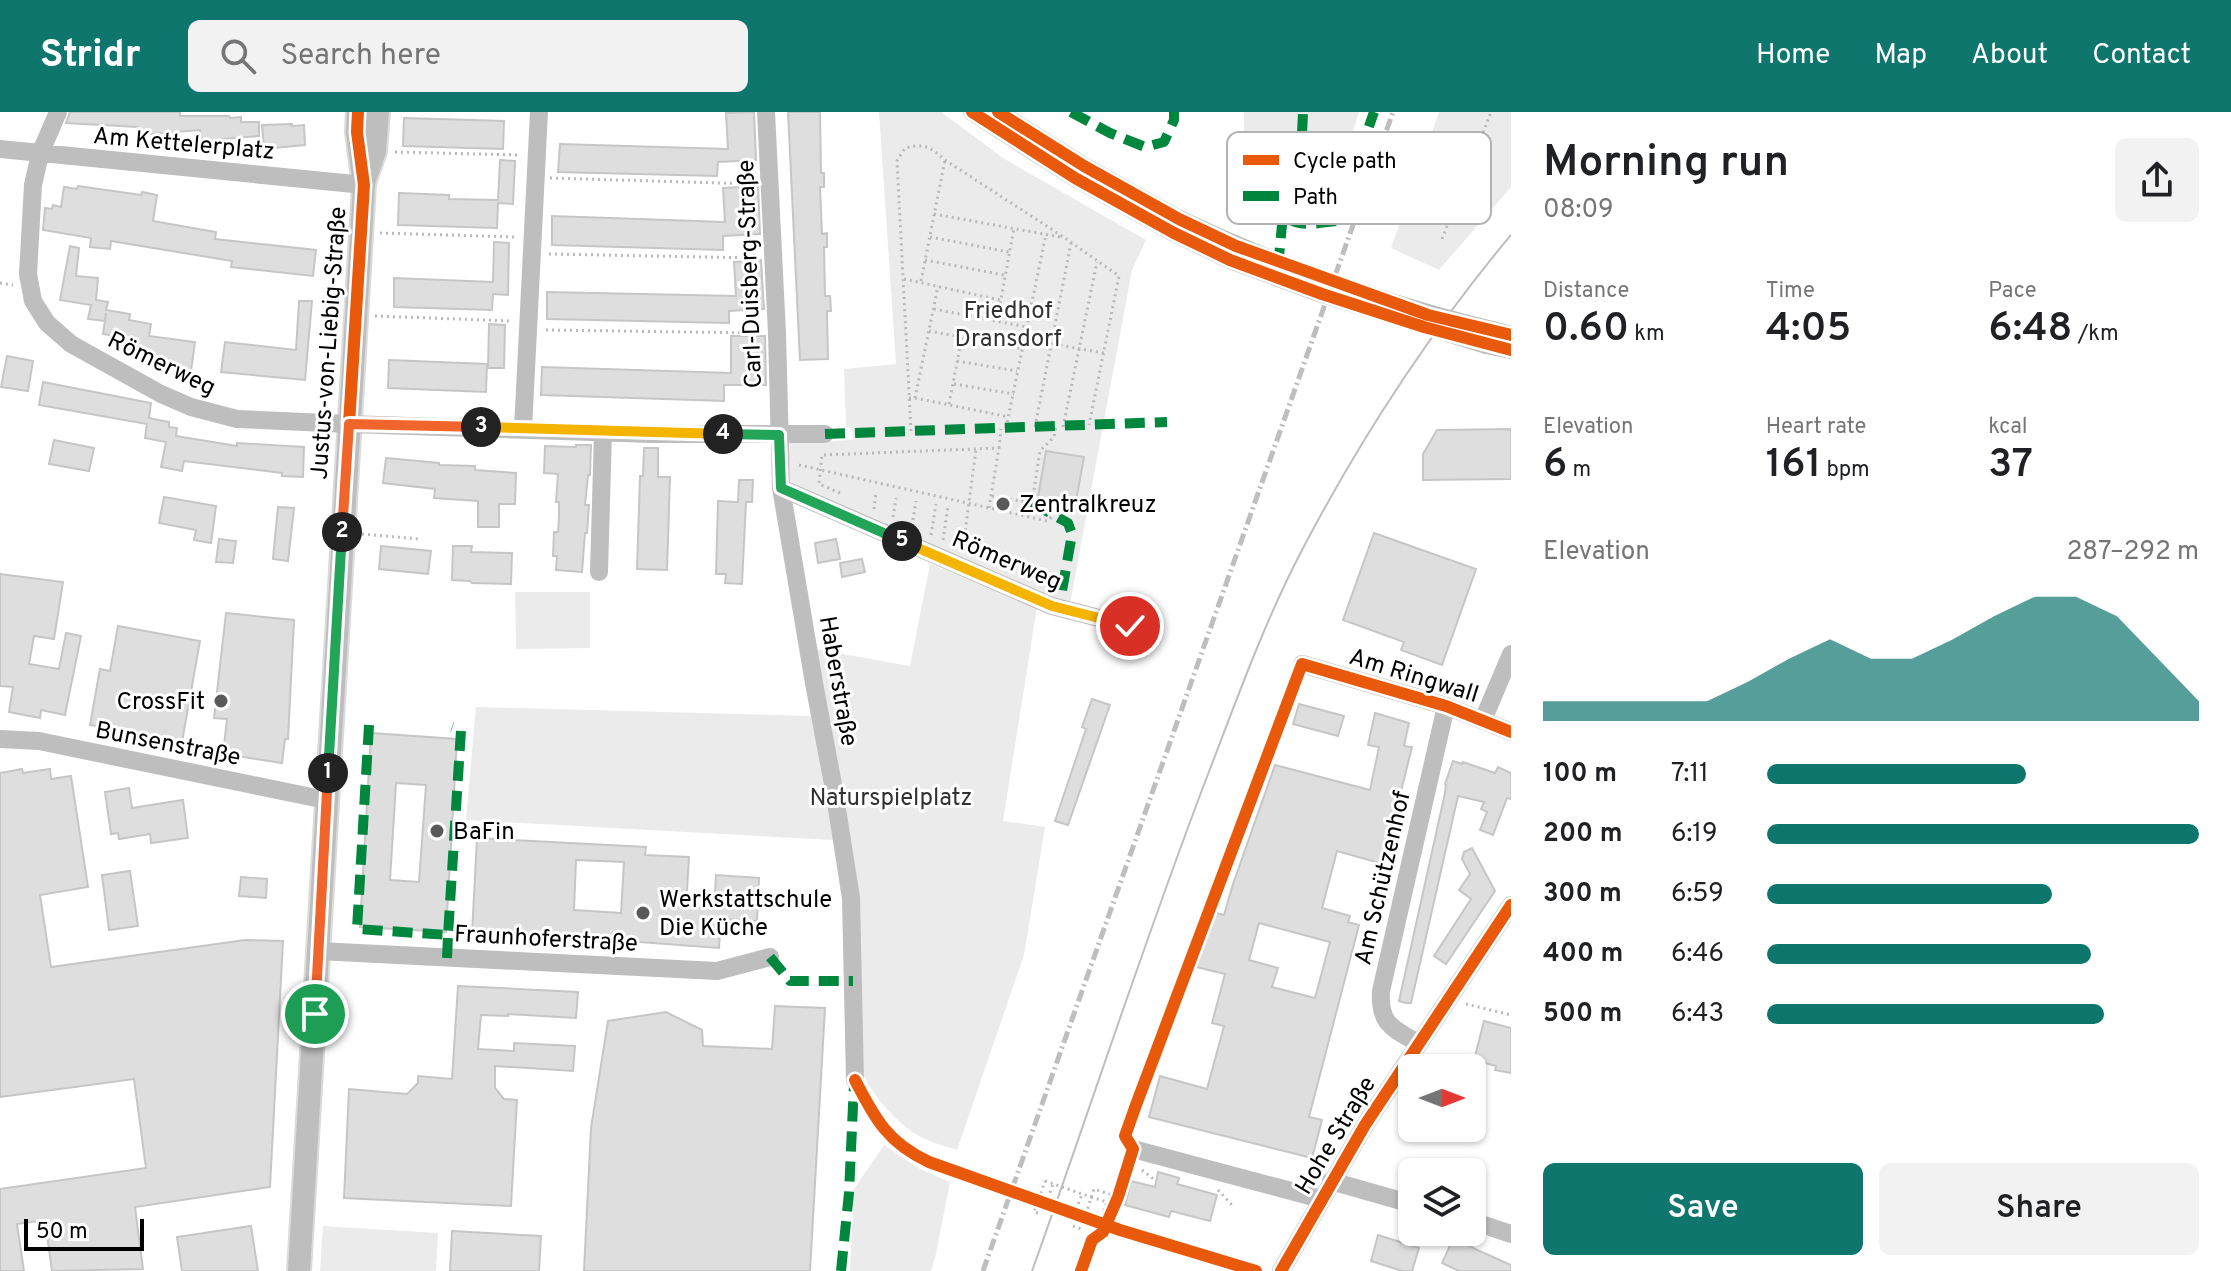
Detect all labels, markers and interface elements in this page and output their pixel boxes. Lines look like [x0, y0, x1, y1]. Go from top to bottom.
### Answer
search box [188, 20, 748, 92]
text: Stridr [40, 32, 140, 81]
icon: search [216, 34, 260, 78]
text: Search here [280, 38, 441, 75]
text: Home [1756, 38, 1830, 74]
text: Map [1874, 38, 1927, 74]
text: About [1971, 38, 2048, 74]
text: Contact [2092, 38, 2191, 74]
street label: Am Kettelerplatz [92, 122, 276, 168]
legend [1227, 132, 1491, 224]
text: Morning run [1543, 136, 1789, 192]
button: share [2115, 138, 2199, 222]
text: Cycle path [1293, 149, 1397, 176]
street label: Carl-Duisberg-Straße [732, 159, 770, 389]
text: Path [1293, 185, 1338, 212]
text: 08:09 [1543, 194, 1614, 227]
street label: Justus-von-Liebig-Straße [305, 206, 354, 481]
text: Distance [1543, 278, 1629, 305]
text: Time [1766, 278, 1815, 305]
text: Pace [1988, 278, 2037, 305]
park label: Friedhof Dransdorf [954, 297, 1062, 355]
text: 0.60 [1543, 305, 1629, 355]
text: 4:05 [1766, 305, 1851, 355]
text: 6:48 [1988, 305, 2073, 355]
text: km [1629, 321, 1665, 348]
text: /km [2073, 321, 2119, 348]
street label: Römerweg [102, 326, 220, 404]
pin: 3 [461, 407, 501, 447]
text: 3 [474, 413, 488, 440]
pin: 4 [703, 414, 743, 454]
text: Elevation [1543, 414, 1633, 441]
text: Heart rate [1766, 414, 1866, 441]
text: kcal [1988, 414, 2027, 441]
text: 4 [716, 420, 730, 447]
text: 6 [1543, 441, 1567, 491]
text: 161 [1766, 441, 1821, 491]
text: 37 [1988, 441, 2033, 491]
text: m [1567, 457, 1591, 484]
text: bpm [1821, 457, 1870, 484]
place label: Zentralkreuz [1019, 491, 1157, 521]
marker: Zentralkreuz [994, 495, 1012, 513]
pin: 2 [322, 512, 362, 552]
text: 2 [335, 518, 349, 545]
pin: 5 [882, 521, 922, 561]
street label: Römerweg [947, 525, 1066, 598]
text: 5 [895, 527, 909, 554]
text: Elevation [1543, 536, 1650, 569]
text: 287–292 m [2066, 536, 2199, 569]
pin [1096, 592, 1164, 660]
icon: check [1108, 604, 1152, 648]
street label: Haberstraße [811, 614, 863, 749]
street label: Am Ringwall [1345, 643, 1482, 711]
place label: CrossFit [116, 688, 205, 718]
marker: CrossFit [212, 692, 230, 710]
street label: Bunsenstraße [92, 716, 243, 774]
pin: 1 [308, 753, 348, 793]
text: 100 m [1543, 758, 1617, 791]
text: 7:11 [1671, 758, 1709, 791]
text: 1 [324, 759, 332, 786]
park label: Naturspielplatz [810, 784, 973, 814]
street label: Am Schützenhof [1349, 789, 1419, 968]
place label: BaFin [453, 818, 515, 848]
text: 200 m [1543, 818, 1622, 851]
text: 6:19 [1671, 818, 1718, 851]
marker: BaFin [428, 822, 446, 840]
text: 300 m [1543, 878, 1622, 911]
text: 6:59 [1671, 878, 1724, 911]
place label: Werkstattschule Die Küche [659, 886, 832, 944]
marker: Werkstattschule Die Küche [634, 904, 652, 922]
street label: Fraunhoferstraße [453, 920, 638, 960]
text: 400 m [1543, 938, 1623, 971]
text: 6:46 [1671, 938, 1724, 971]
pin [281, 980, 349, 1048]
icon: arrive [293, 992, 337, 1036]
text: 500 m [1543, 998, 1622, 1031]
text: 6:43 [1671, 998, 1724, 1031]
north arrow [1398, 1054, 1486, 1142]
map controls [1398, 1054, 1486, 1246]
street label: Hohe Straße [1290, 1071, 1384, 1201]
button: layers [1398, 1158, 1486, 1246]
button: Save [1543, 1163, 1863, 1255]
button: Share [1879, 1163, 2199, 1255]
scale bar [24, 1215, 144, 1251]
text: 50 m [36, 1219, 88, 1246]

